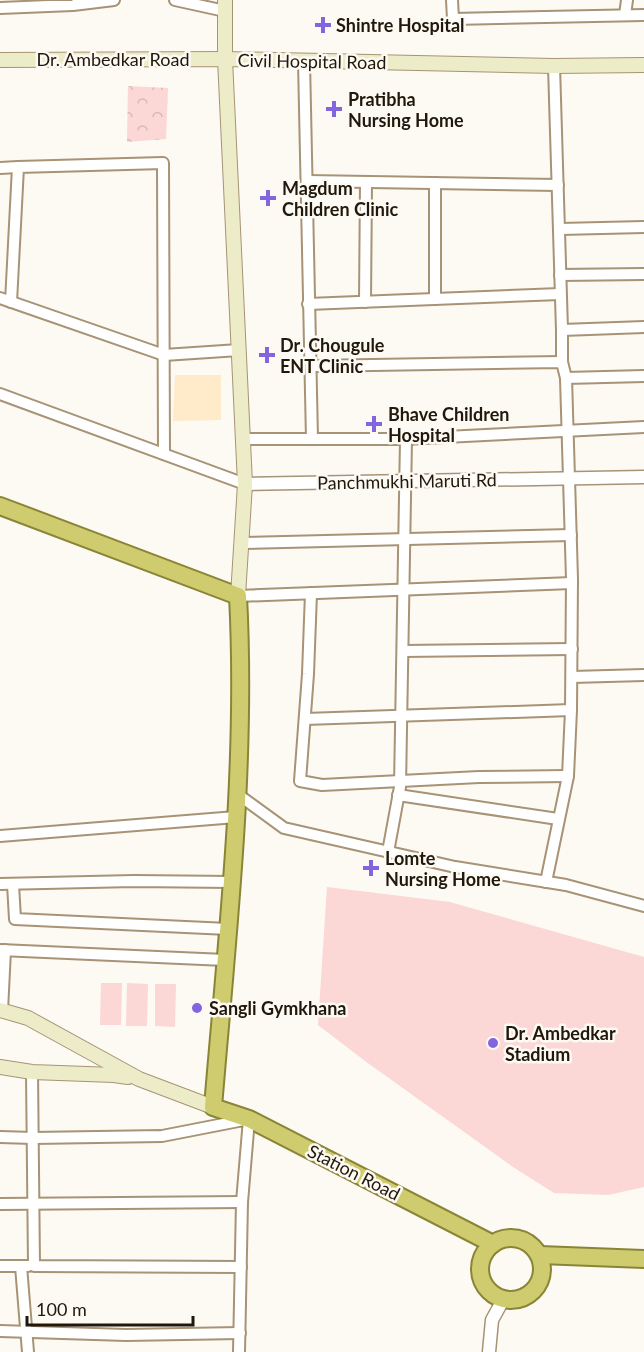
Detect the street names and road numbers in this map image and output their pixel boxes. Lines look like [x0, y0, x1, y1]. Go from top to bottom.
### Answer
street label: Dr. Ambedkar Road [36, 48, 190, 70]
street label: Civil Hospital Road [237, 49, 387, 73]
street label: Panchmukhi Maruti Rd [317, 468, 497, 494]
street label: Station Road [304, 1139, 404, 1205]

